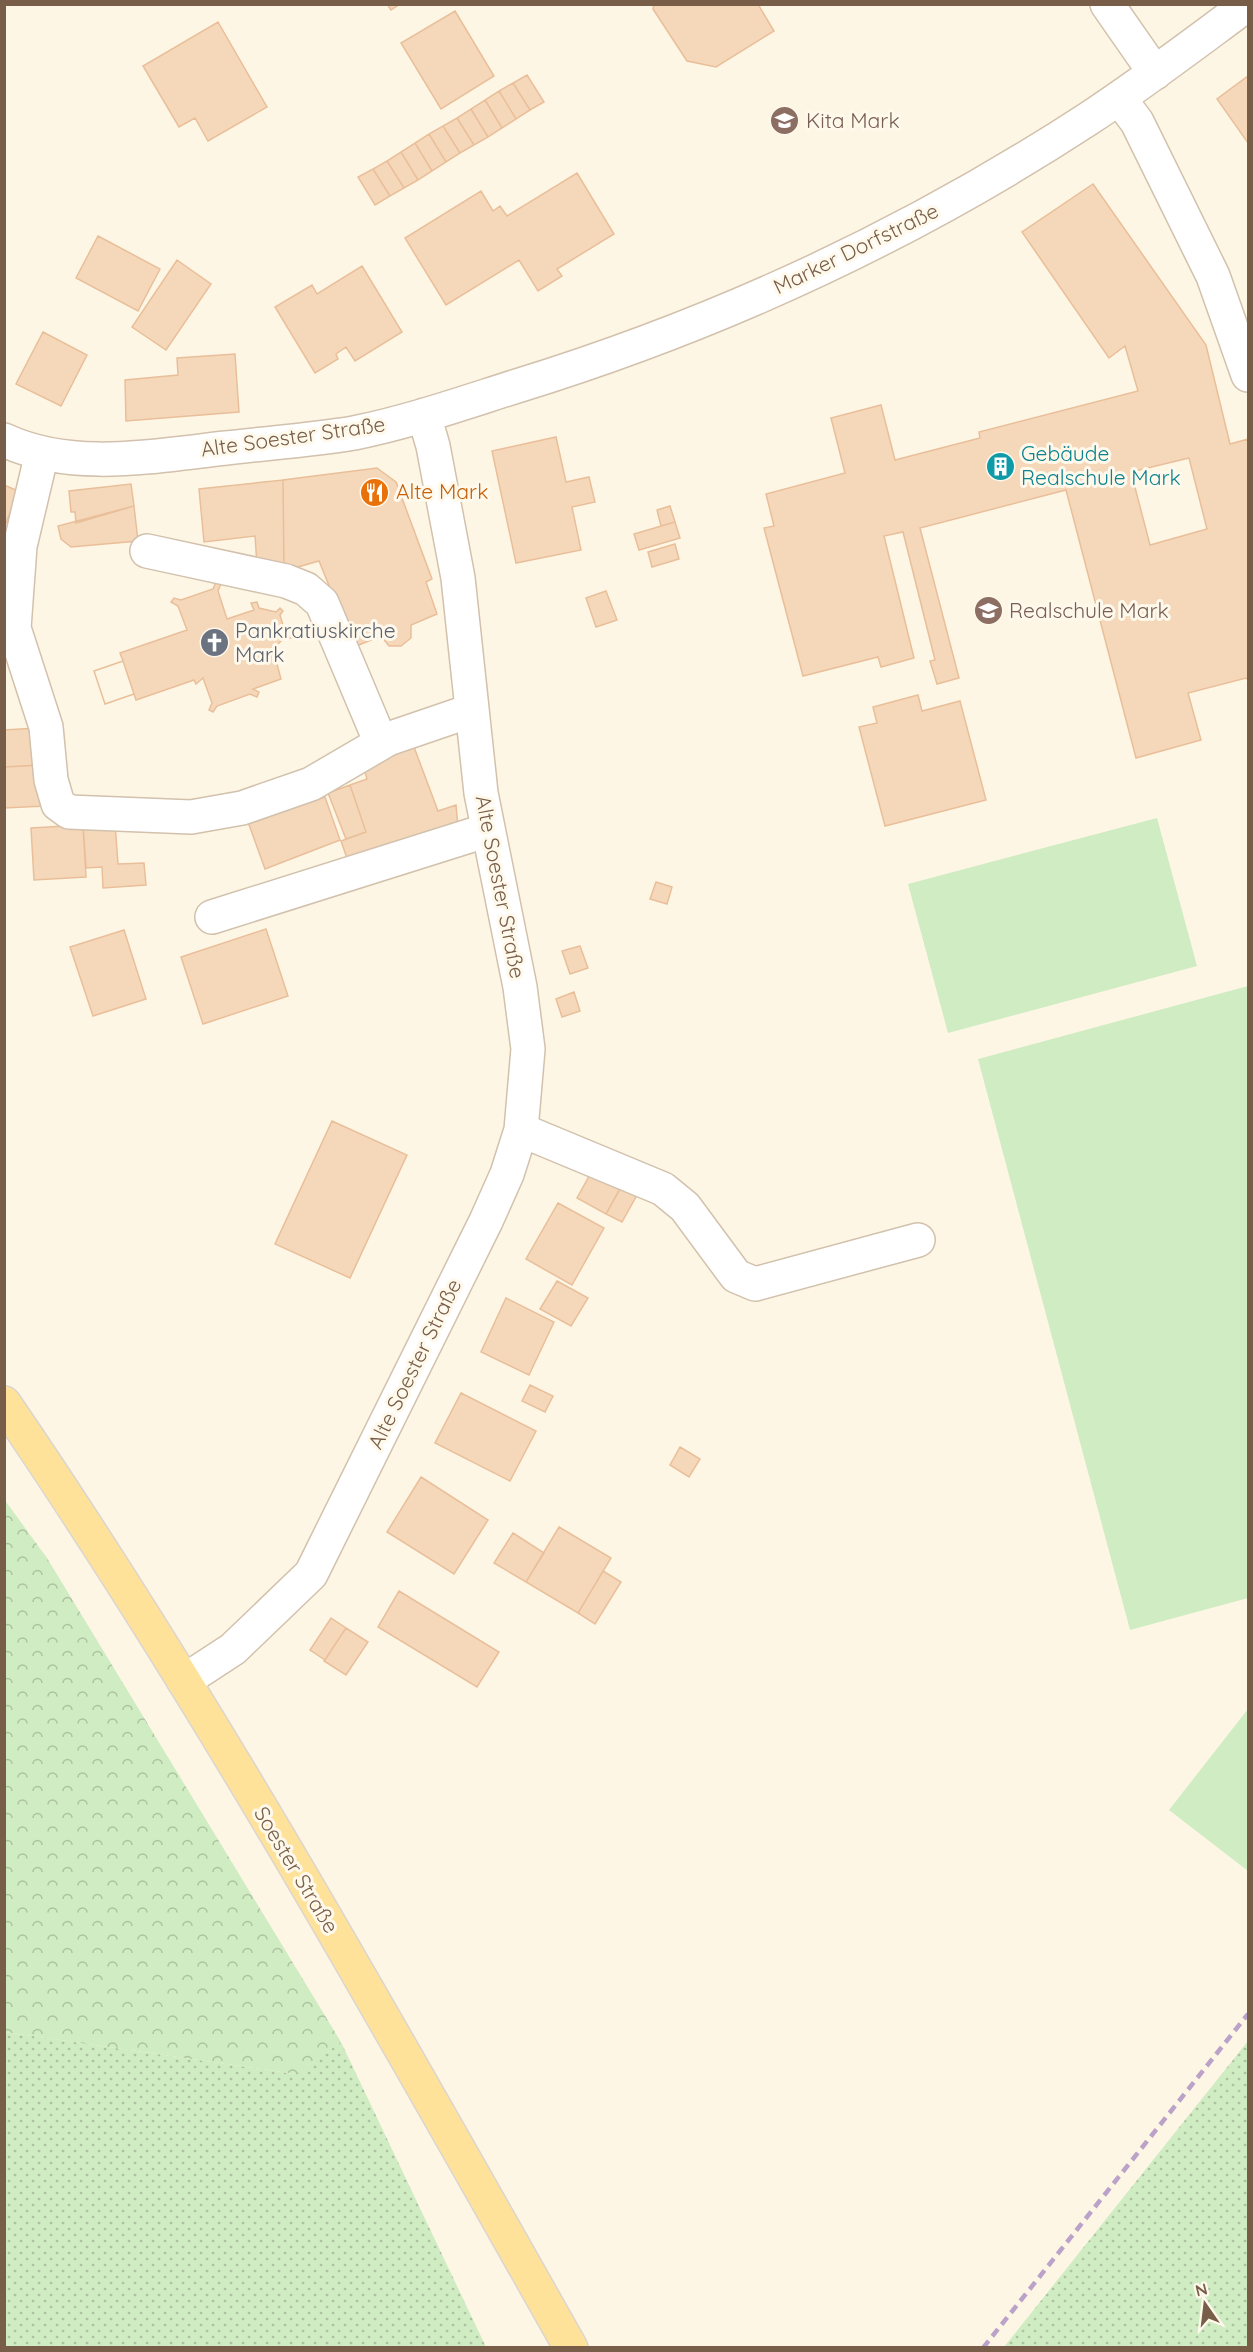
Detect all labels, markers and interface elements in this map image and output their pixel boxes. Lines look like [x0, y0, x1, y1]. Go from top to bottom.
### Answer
school or university icon: Kita Mark [769, 105, 801, 137]
place label: Kita Mark [806, 107, 900, 133]
street label: Marker Dorfstraße [769, 197, 942, 299]
street label: Alte Soester Straße [199, 410, 387, 462]
place label: Gebäude Realschule Mark [1021, 440, 1181, 490]
building icon: Gebäude Realschule Mark [984, 450, 1016, 482]
restaurant icon: Alte Mark [359, 476, 391, 508]
place label: Alte Mark [396, 478, 488, 504]
school or university icon: Realschule Mark [972, 595, 1004, 627]
place label: Realschule Mark [1009, 597, 1169, 623]
place label: Pankratiuskirche Mark [235, 617, 396, 667]
church icon: Pankratiuskirche Mark [198, 627, 230, 659]
street label: Alte Soester Straße [470, 793, 531, 981]
street label: Alte Soester Straße [362, 1274, 467, 1453]
street label: Soester Straße [249, 1802, 345, 1937]
north arrow [1175, 2274, 1235, 2334]
text: N [1193, 2278, 1209, 2301]

